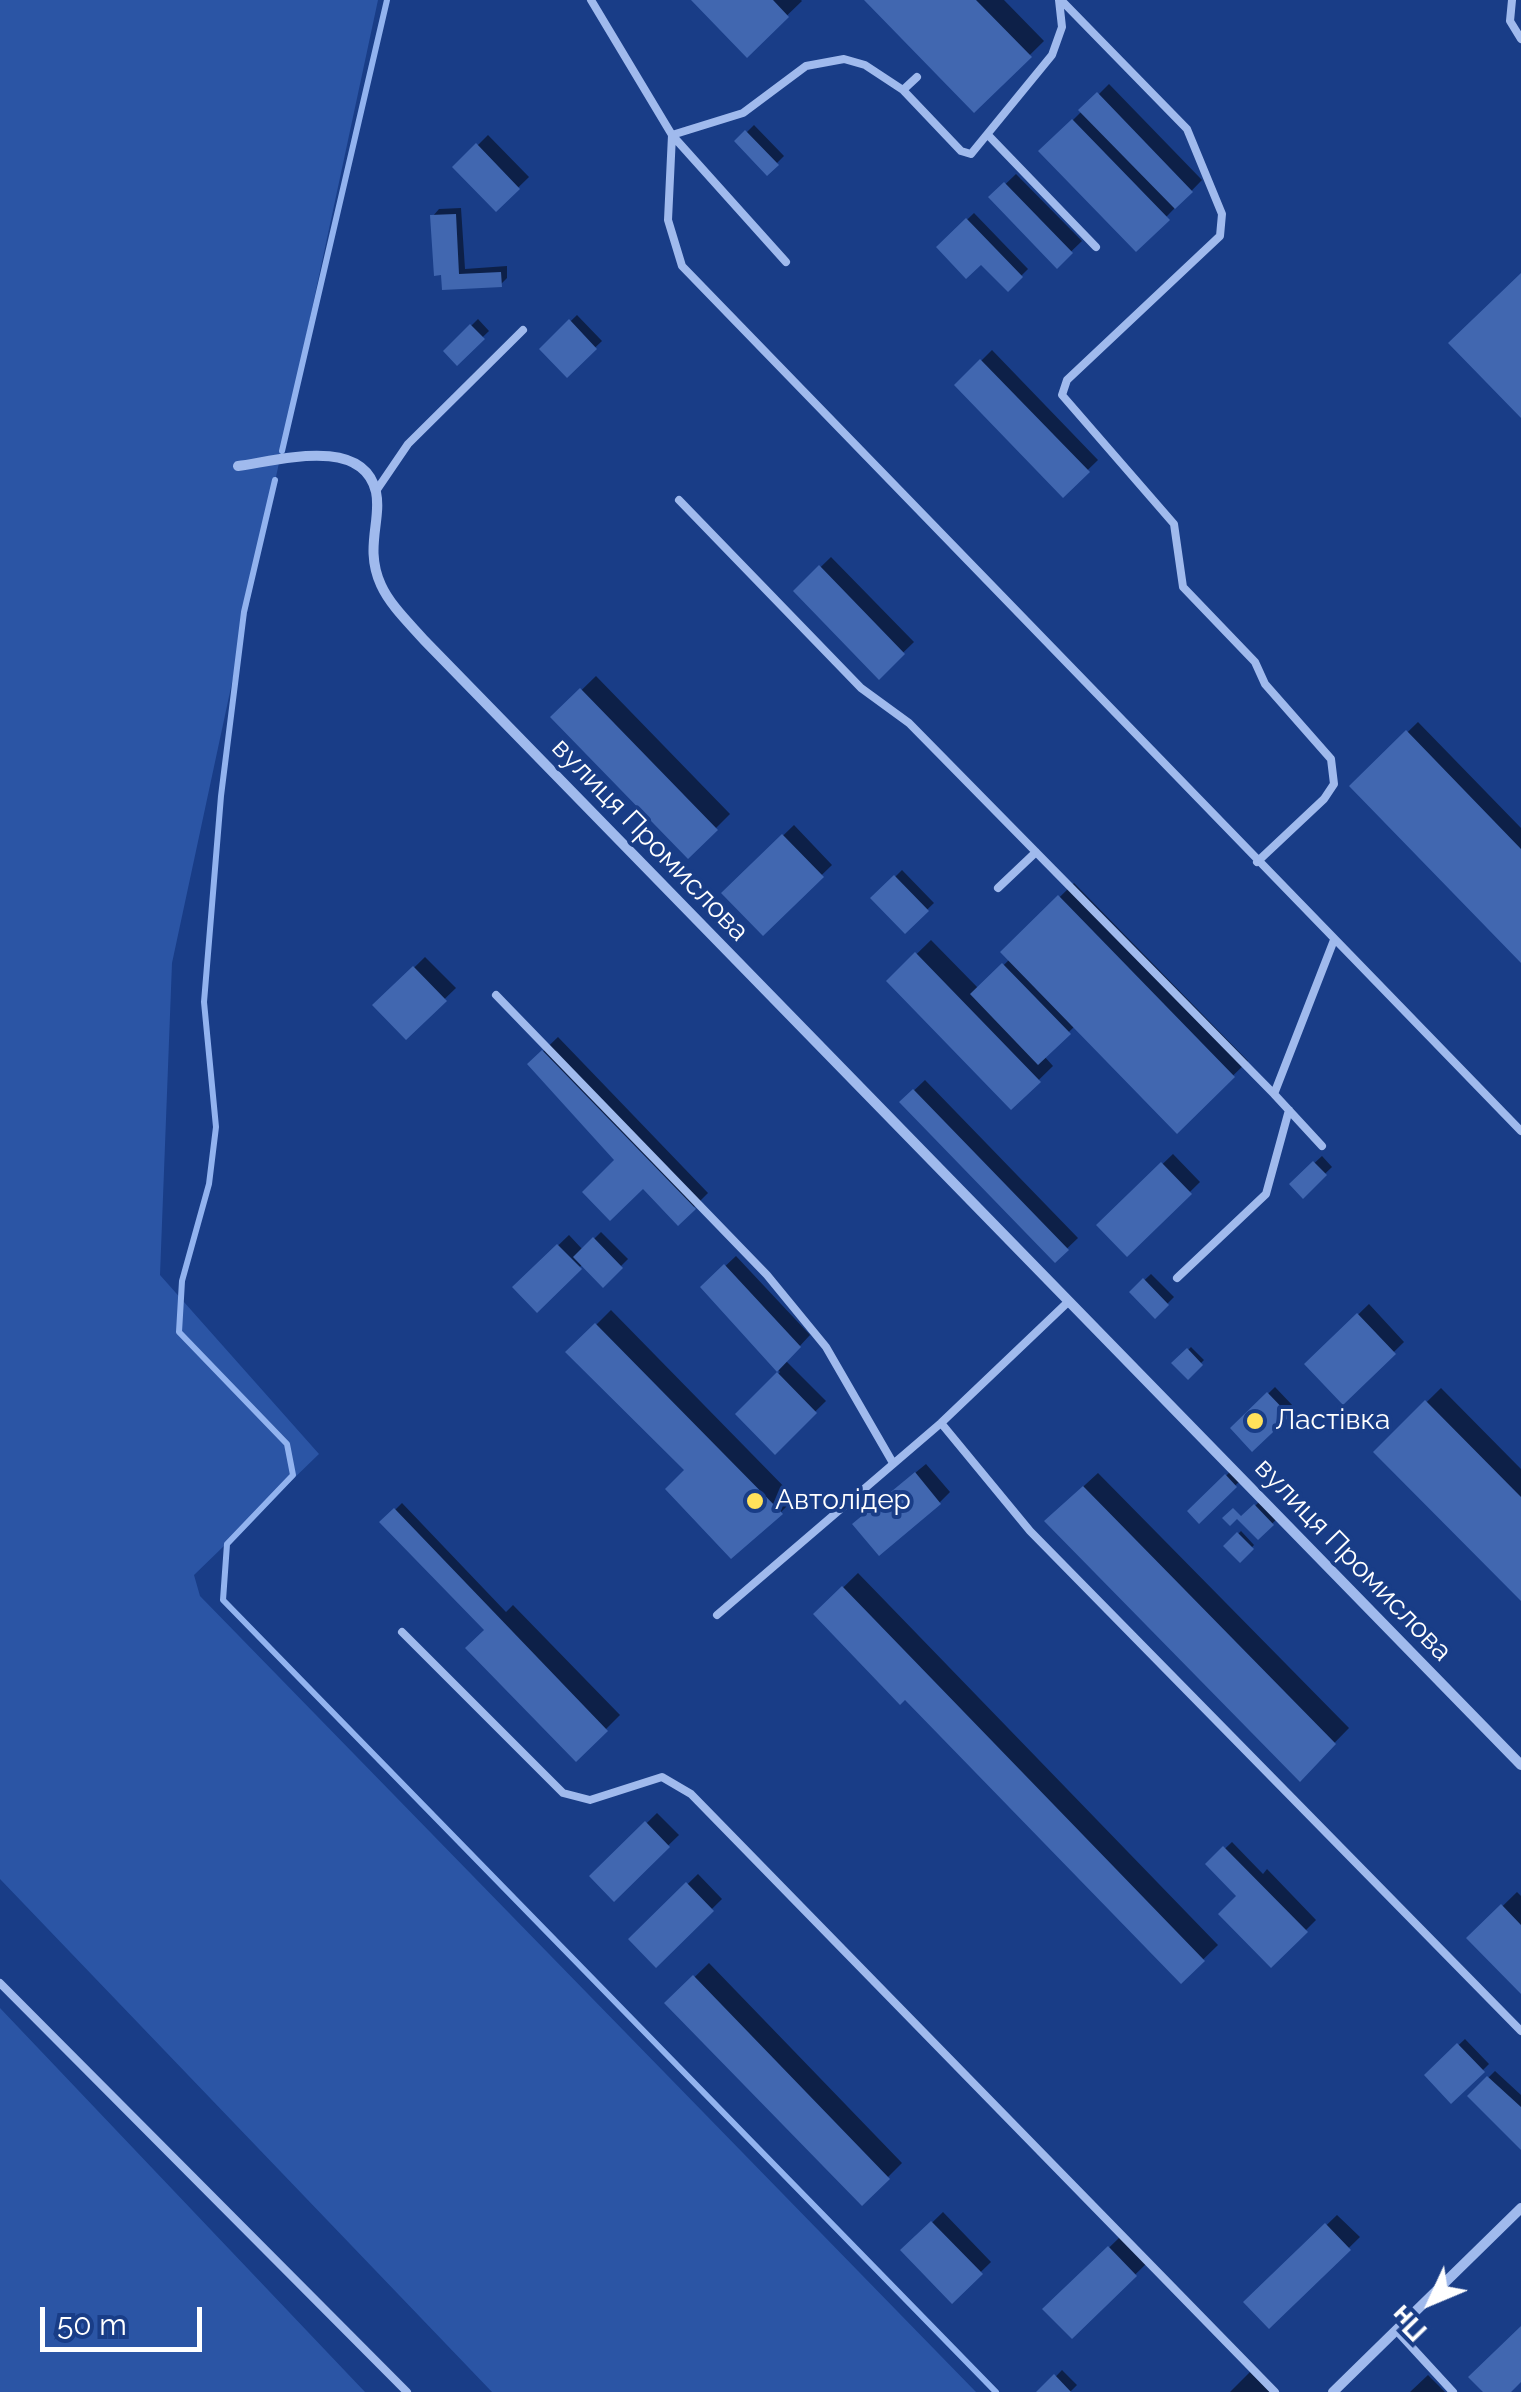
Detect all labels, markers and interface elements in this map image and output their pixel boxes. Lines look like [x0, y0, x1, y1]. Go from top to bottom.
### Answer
street label: вулиця Промислова [544, 732, 756, 948]
place label: Ластівка [1275, 1404, 1390, 1438]
marker: Ластівка [1244, 1410, 1266, 1432]
street label: вулиця Промислова [1247, 1452, 1459, 1668]
place label: Автолідер [775, 1484, 911, 1518]
marker: Автолідер [744, 1490, 766, 1512]
north arrow [1381, 2252, 1481, 2352]
scale bar [45, 2287, 208, 2349]
text: Пн [1384, 2298, 1434, 2348]
text: 50 m [57, 2307, 127, 2342]

